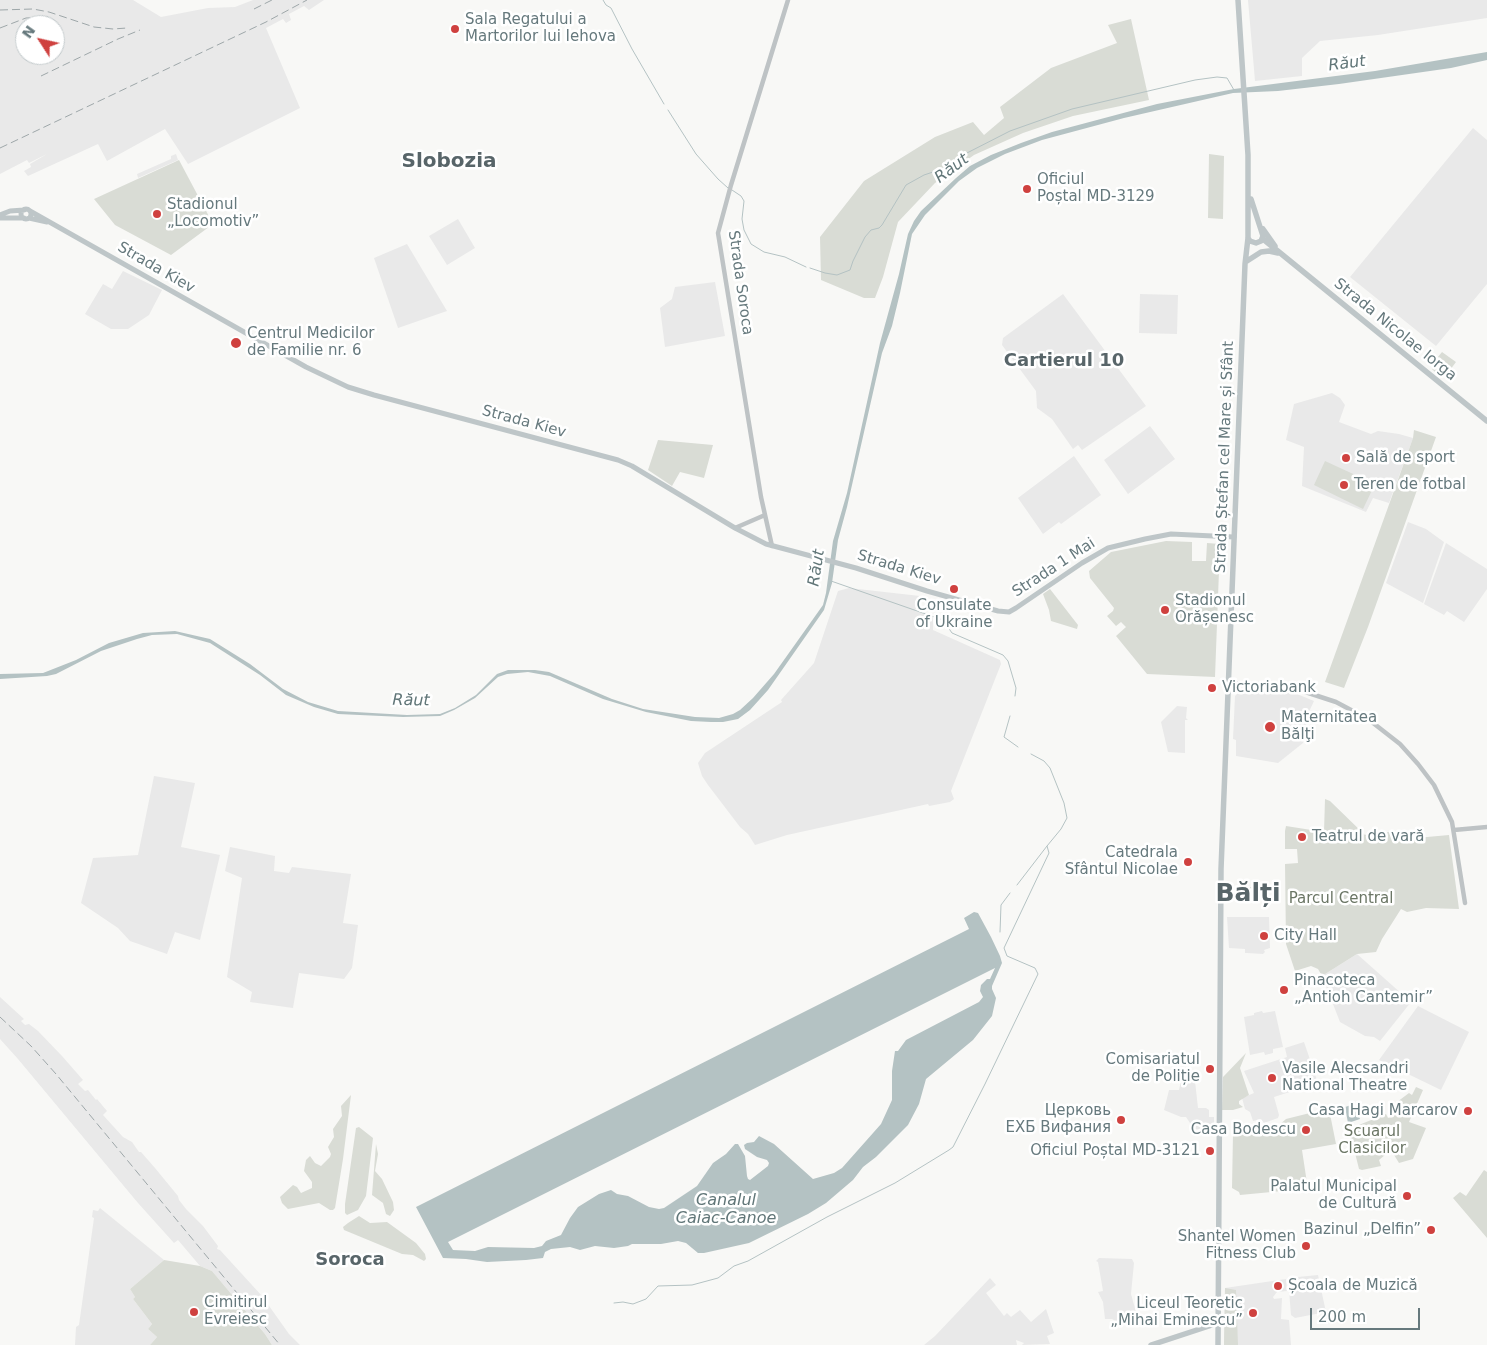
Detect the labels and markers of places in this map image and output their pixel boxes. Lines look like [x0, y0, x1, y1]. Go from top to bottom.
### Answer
place label: Sala Regatului a Martorilor lui Iehova [465, 11, 616, 46]
marker: Sala Regatului a Martorilor lui Iehova [449, 23, 461, 35]
place label: Oficiul Poștal MD-3129 [1037, 171, 1155, 206]
marker: Oficiul Poștal MD-3129 [1021, 183, 1033, 195]
place label: Stadionul „Locomotiv” [167, 196, 259, 231]
marker: Stadionul „Locomotiv” [151, 208, 163, 220]
place label: Centrul Medicilor de Familie nr. 6 [247, 325, 374, 360]
marker: Centrul Medicilor de Familie nr. 6 [229, 336, 243, 350]
place label: Sală de sport [1356, 449, 1455, 467]
marker: Sală de sport [1340, 452, 1352, 464]
place label: Teren de fotbal [1354, 476, 1466, 494]
marker: Teren de fotbal [1338, 479, 1350, 491]
marker: Consulate of Ukraine [948, 583, 960, 595]
place label: Stadionul Orășenesc [1175, 592, 1254, 627]
place label: Consulate of Ukraine [915, 597, 993, 632]
marker: Stadionul Orășenesc [1159, 604, 1171, 616]
place label: Victoriabank [1222, 679, 1316, 697]
marker: Victoriabank [1206, 682, 1218, 694]
place label: Maternitatea Bălţi [1281, 709, 1377, 744]
marker: Maternitatea Bălţi [1263, 720, 1277, 734]
place label: Teatrul de vară [1312, 828, 1424, 846]
marker: Teatrul de vară [1296, 831, 1308, 843]
place label: Catedrala Sfântul Nicolae [1065, 844, 1178, 879]
marker: Catedrala Sfântul Nicolae [1182, 856, 1194, 868]
place label: City Hall [1274, 927, 1337, 945]
marker: City Hall [1258, 930, 1270, 942]
place label: Pinacoteca „Antioh Cantemir” [1294, 972, 1433, 1007]
marker: Pinacoteca „Antioh Cantemir” [1278, 984, 1290, 996]
place label: Comisariatul de Poliție [1105, 1051, 1200, 1086]
place label: Vasile Alecsandri National Theatre [1282, 1060, 1409, 1095]
marker: Comisariatul de Poliție [1204, 1063, 1216, 1075]
marker: Vasile Alecsandri National Theatre [1266, 1072, 1278, 1084]
place label: Церковь ЕХБ Вифания [1006, 1102, 1111, 1137]
place label: Casa Hagi Marcarov [1308, 1102, 1458, 1120]
marker: Casa Hagi Marcarov [1462, 1105, 1474, 1117]
marker: Церковь ЕХБ Вифания [1115, 1114, 1127, 1126]
place label: Casa Bodescu [1191, 1121, 1296, 1139]
marker: Casa Bodescu [1300, 1124, 1312, 1136]
place label: Oficiul Poștal MD-3121 [1030, 1142, 1200, 1160]
marker: Oficiul Poștal MD-3121 [1204, 1145, 1216, 1157]
place label: Palatul Municipal de Cultură [1270, 1178, 1397, 1213]
marker: Palatul Municipal de Cultură [1401, 1190, 1413, 1202]
place label: Bazinul „Delfin” [1303, 1221, 1421, 1239]
marker: Bazinul „Delfin” [1425, 1224, 1437, 1236]
place label: Shantel Women Fitness Club [1178, 1228, 1296, 1263]
marker: Shantel Women Fitness Club [1300, 1240, 1312, 1252]
place label: Școala de Muzică [1288, 1277, 1418, 1295]
marker: Școala de Muzică [1272, 1280, 1284, 1292]
place label: Cimitirul Evreiesc [204, 1294, 267, 1329]
place label: Liceul Teoretic „Mihai Eminescu” [1110, 1295, 1243, 1330]
marker: Cimitirul Evreiesc [188, 1306, 200, 1318]
marker: Liceul Teoretic „Mihai Eminescu” [1247, 1307, 1259, 1319]

